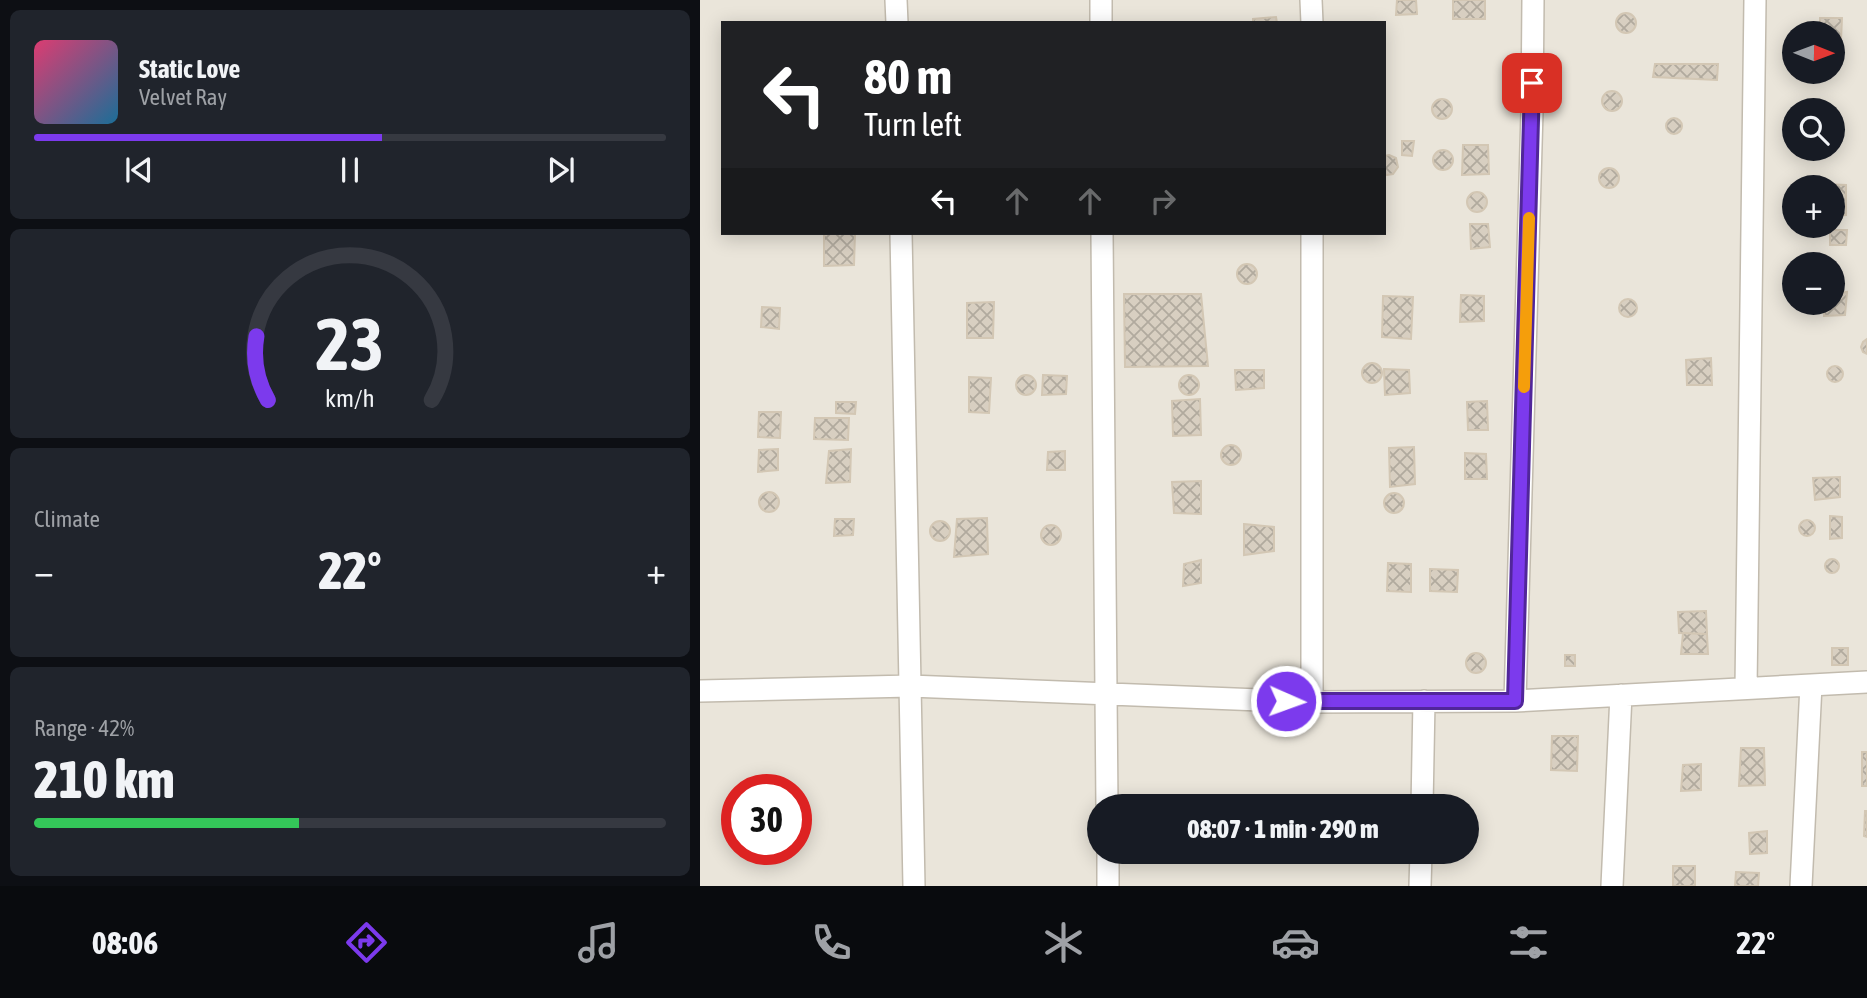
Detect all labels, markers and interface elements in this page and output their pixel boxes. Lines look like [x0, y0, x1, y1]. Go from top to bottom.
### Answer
north arrow [1782, 21, 1844, 84]
map controls [1782, 21, 1845, 315]
text: 80 m [864, 48, 952, 104]
icon: left [749, 49, 840, 140]
pin [1502, 53, 1562, 113]
text: Static Love [139, 54, 240, 84]
icon: arrive [1513, 64, 1551, 102]
text: Velvet Ray [139, 84, 227, 110]
button: search [1782, 98, 1845, 161]
text: Turn left [864, 106, 962, 143]
icon: previous [120, 151, 158, 189]
icon: pause [331, 151, 369, 189]
icon: next [542, 151, 580, 189]
button: + [1782, 175, 1845, 238]
icon: left [925, 182, 963, 220]
icon: ahead [998, 182, 1036, 220]
icon: ahead [1071, 182, 1109, 220]
icon: right [1144, 182, 1182, 220]
button: − [1782, 252, 1845, 315]
text: 23 [316, 302, 384, 385]
text: km/h [325, 383, 375, 411]
text: Climate [34, 506, 100, 532]
text: 22° [318, 540, 382, 600]
text: − [34, 549, 54, 592]
text: + [646, 549, 666, 592]
position arrow [1249, 664, 1323, 738]
text: Range · 42% [34, 715, 134, 741]
text: 210 km [34, 749, 175, 809]
speed limit sign: 30 [721, 774, 812, 865]
text: 08:07 · 1 min · 290 m [1187, 814, 1379, 844]
icon: directions [342, 918, 391, 967]
icon: music [574, 918, 623, 967]
icon: phone [807, 918, 856, 967]
icon: climate [1039, 918, 1088, 967]
icon: car [1271, 918, 1320, 967]
icon: filters [1504, 918, 1553, 967]
text: 08:06 [92, 924, 158, 961]
text: 22° [1736, 924, 1775, 961]

